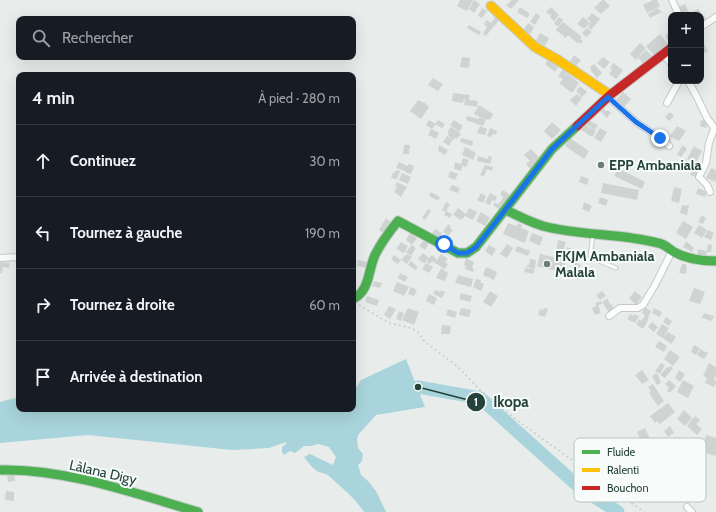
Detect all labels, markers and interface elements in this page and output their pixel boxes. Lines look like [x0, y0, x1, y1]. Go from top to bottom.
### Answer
map controls [668, 12, 704, 84]
button: + [668, 12, 704, 48]
search box [16, 16, 356, 60]
icon: search [30, 27, 52, 49]
text: Rechercher [62, 29, 133, 47]
button: − [668, 48, 704, 84]
text: 4 min [32, 88, 75, 108]
text: À pied · 280 m [258, 90, 340, 106]
route end [651, 129, 669, 147]
icon: ahead [32, 150, 54, 172]
text: Continuez [70, 152, 136, 170]
text: 30 m [310, 153, 340, 169]
place label: EPP Ambaniala [609, 156, 701, 174]
marker: EPP Ambaniala [596, 160, 606, 170]
icon: left [32, 222, 54, 244]
text: Tournez à gauche [70, 224, 182, 242]
text: 190 m [305, 225, 340, 241]
route start [435, 235, 453, 253]
place label: FKJM Ambaniala Malala [555, 247, 654, 281]
marker: FKJM Ambaniala Malala [542, 259, 552, 269]
icon: right [32, 294, 54, 316]
text: Tournez à droite [70, 296, 175, 314]
text: 60 m [309, 297, 340, 313]
icon: arrive [32, 366, 54, 388]
text: Arrivée à destination [70, 368, 202, 386]
callout: Ikopa [466, 388, 537, 415]
text: Ikopa [493, 393, 529, 411]
text: 1 [474, 394, 478, 409]
legend [574, 438, 706, 502]
text: Fluide [607, 445, 636, 459]
street label: Làlana Digy [68, 456, 138, 488]
text: Ralenti [607, 463, 639, 477]
text: Bouchon [607, 481, 649, 495]

